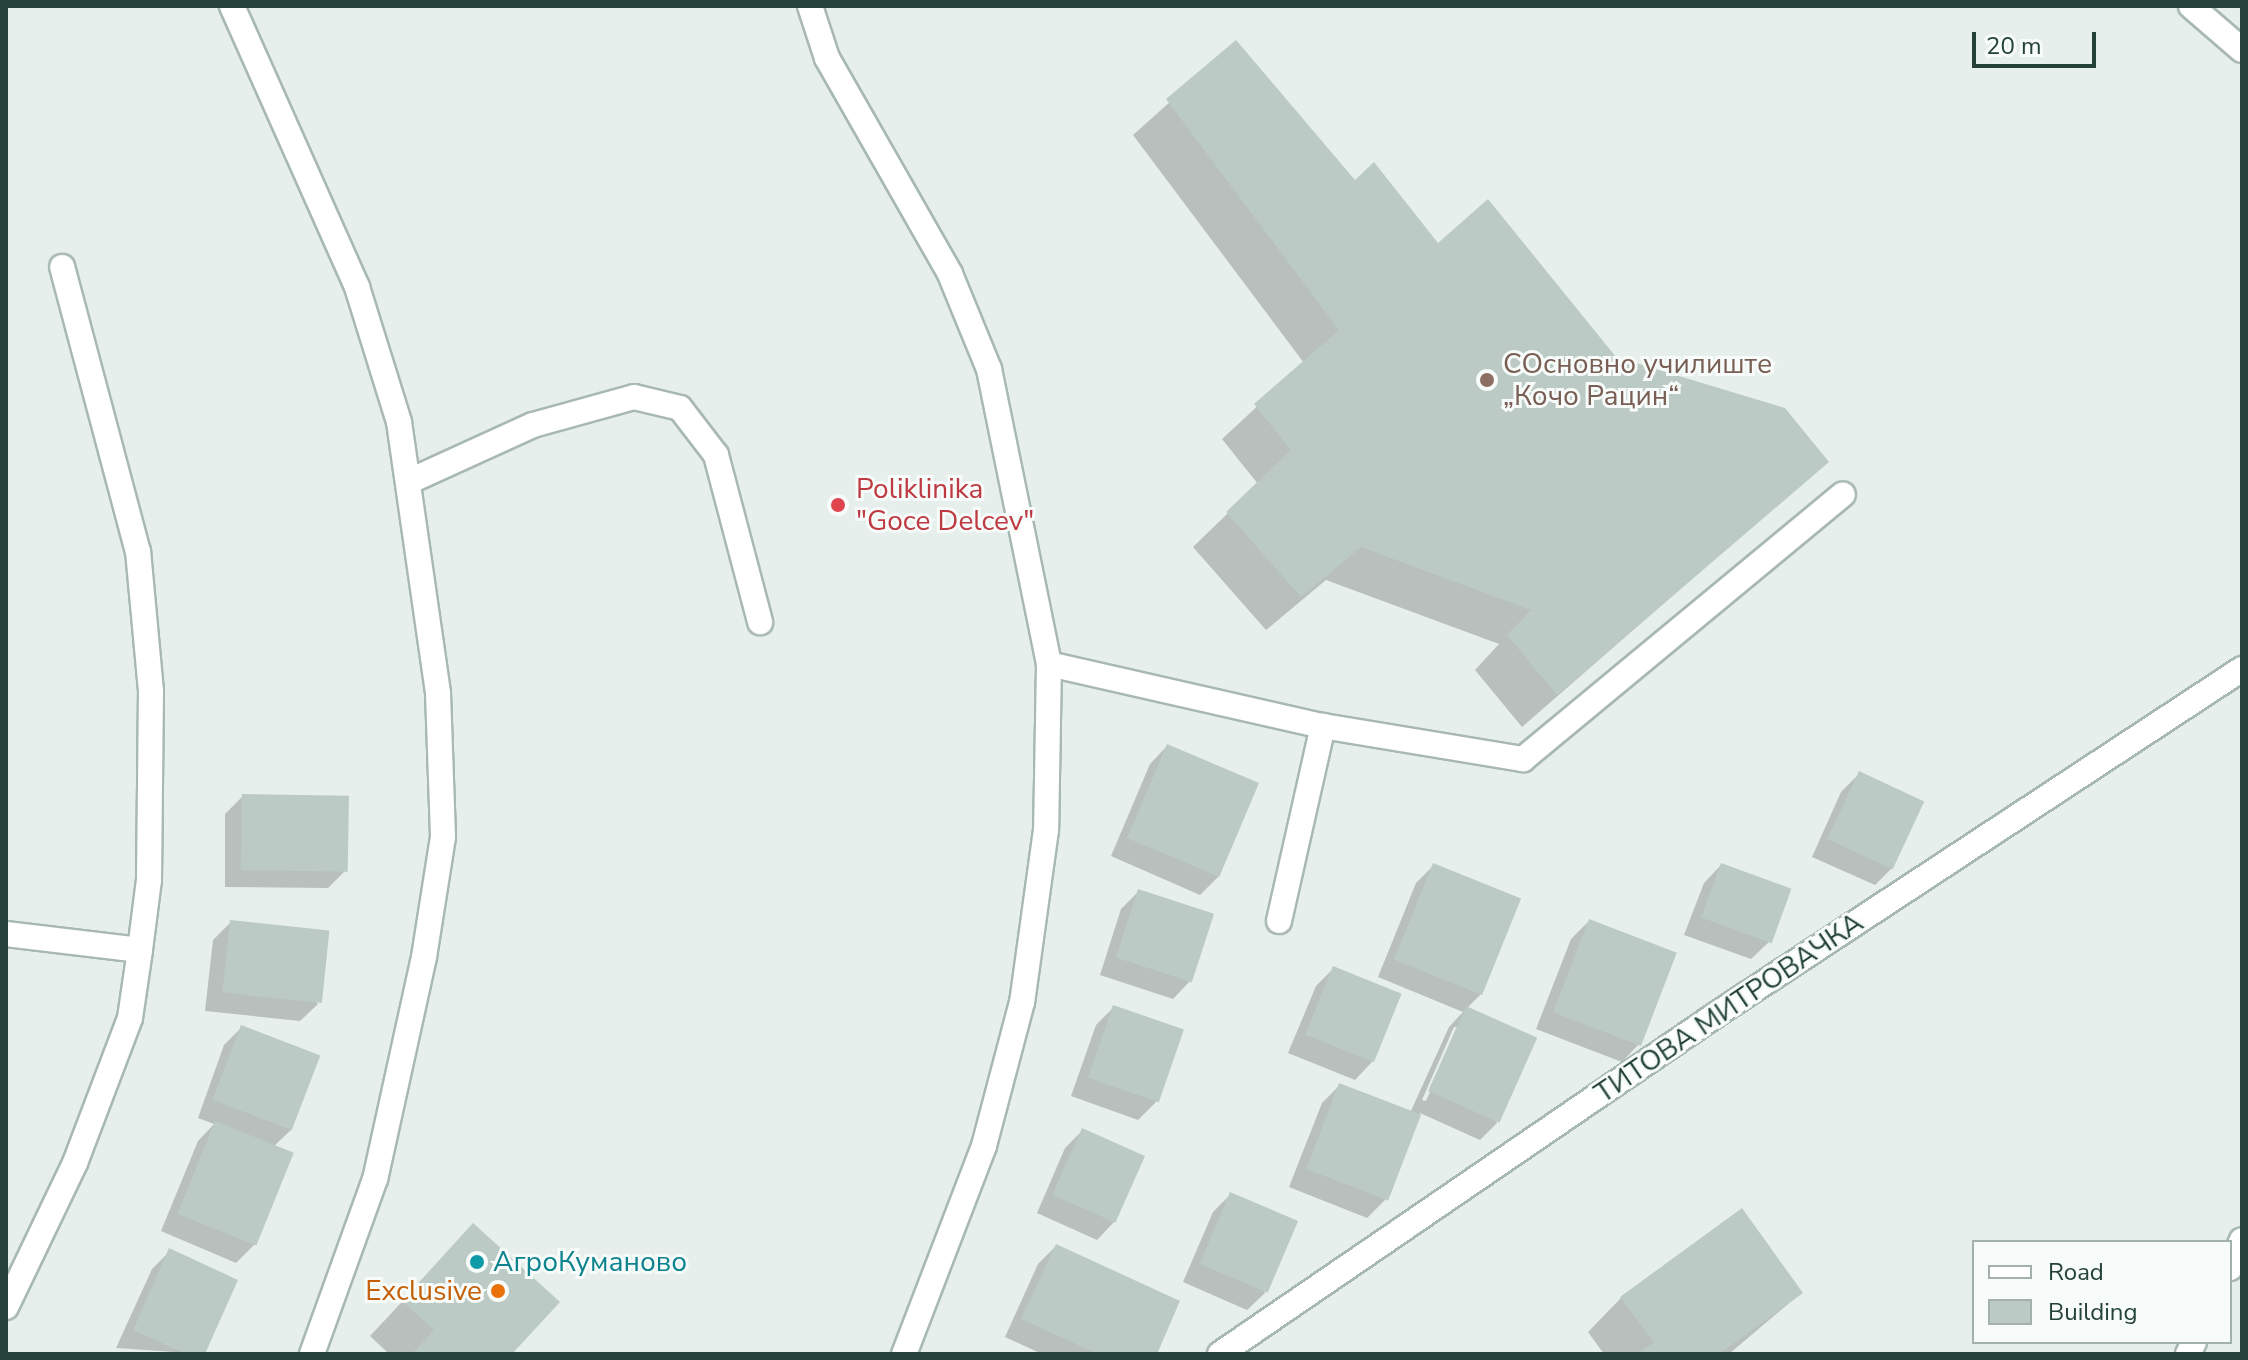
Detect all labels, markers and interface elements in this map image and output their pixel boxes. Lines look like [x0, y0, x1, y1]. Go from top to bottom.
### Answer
scale bar [1976, 16, 2100, 66]
text: 20 m [1986, 30, 2042, 62]
place label: СОсновно училиште „Кочо Рацин“ [1503, 347, 1772, 413]
marker: СОсновно училиште „Кочо Рацин“ [1478, 371, 1496, 389]
place label: Poliklinika "Goce Delcev" [856, 472, 1034, 538]
marker: Poliklinika "Goce Delcev" [827, 494, 849, 516]
street label: ТИТОВА МИТРОВАЧКА [1589, 906, 1869, 1110]
legend [1972, 1240, 2232, 1344]
place label: АгроКуманово [493, 1245, 687, 1279]
marker: АгроКуманово [468, 1253, 486, 1271]
text: Road [2048, 1256, 2104, 1288]
place label: Exclusive [365, 1274, 482, 1308]
marker: Exclusive [489, 1282, 507, 1300]
text: Building [2048, 1296, 2138, 1328]

